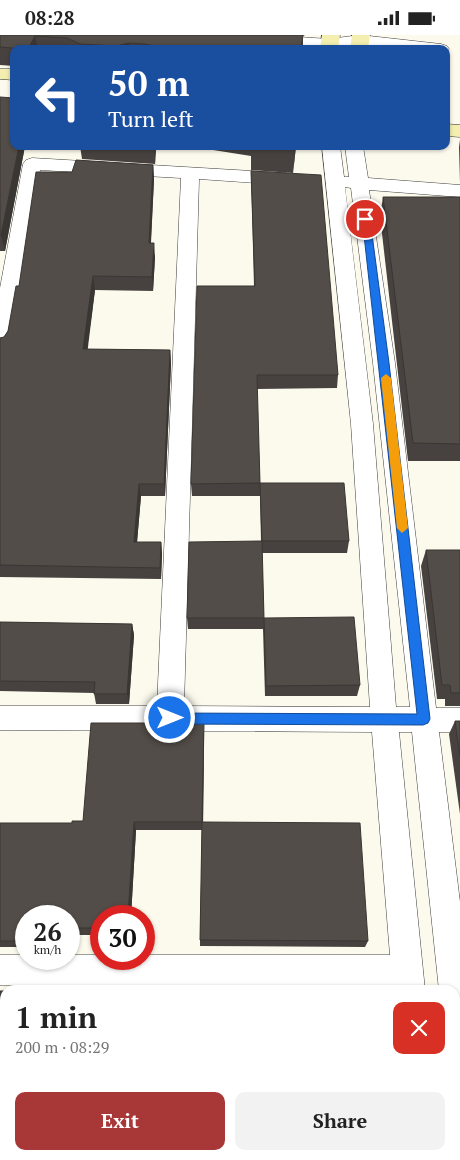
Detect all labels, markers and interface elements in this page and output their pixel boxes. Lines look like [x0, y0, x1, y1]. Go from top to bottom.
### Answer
text: 08:28 [25, 5, 74, 30]
text: 50 m [108, 60, 189, 106]
icon: left [25, 65, 90, 130]
text: Turn left [108, 104, 194, 133]
pin [344, 198, 386, 240]
icon: arrive [351, 205, 379, 233]
position arrow [143, 691, 195, 743]
speed limit sign: 30 [90, 905, 155, 970]
text: 26 [33, 915, 62, 948]
text: km/h [34, 942, 61, 957]
text: 1 min [15, 997, 97, 1037]
button: close [393, 1002, 445, 1054]
text: 200 m · 08:29 [15, 1036, 109, 1058]
button: Exit [15, 1092, 225, 1150]
button: Share [235, 1092, 445, 1150]

